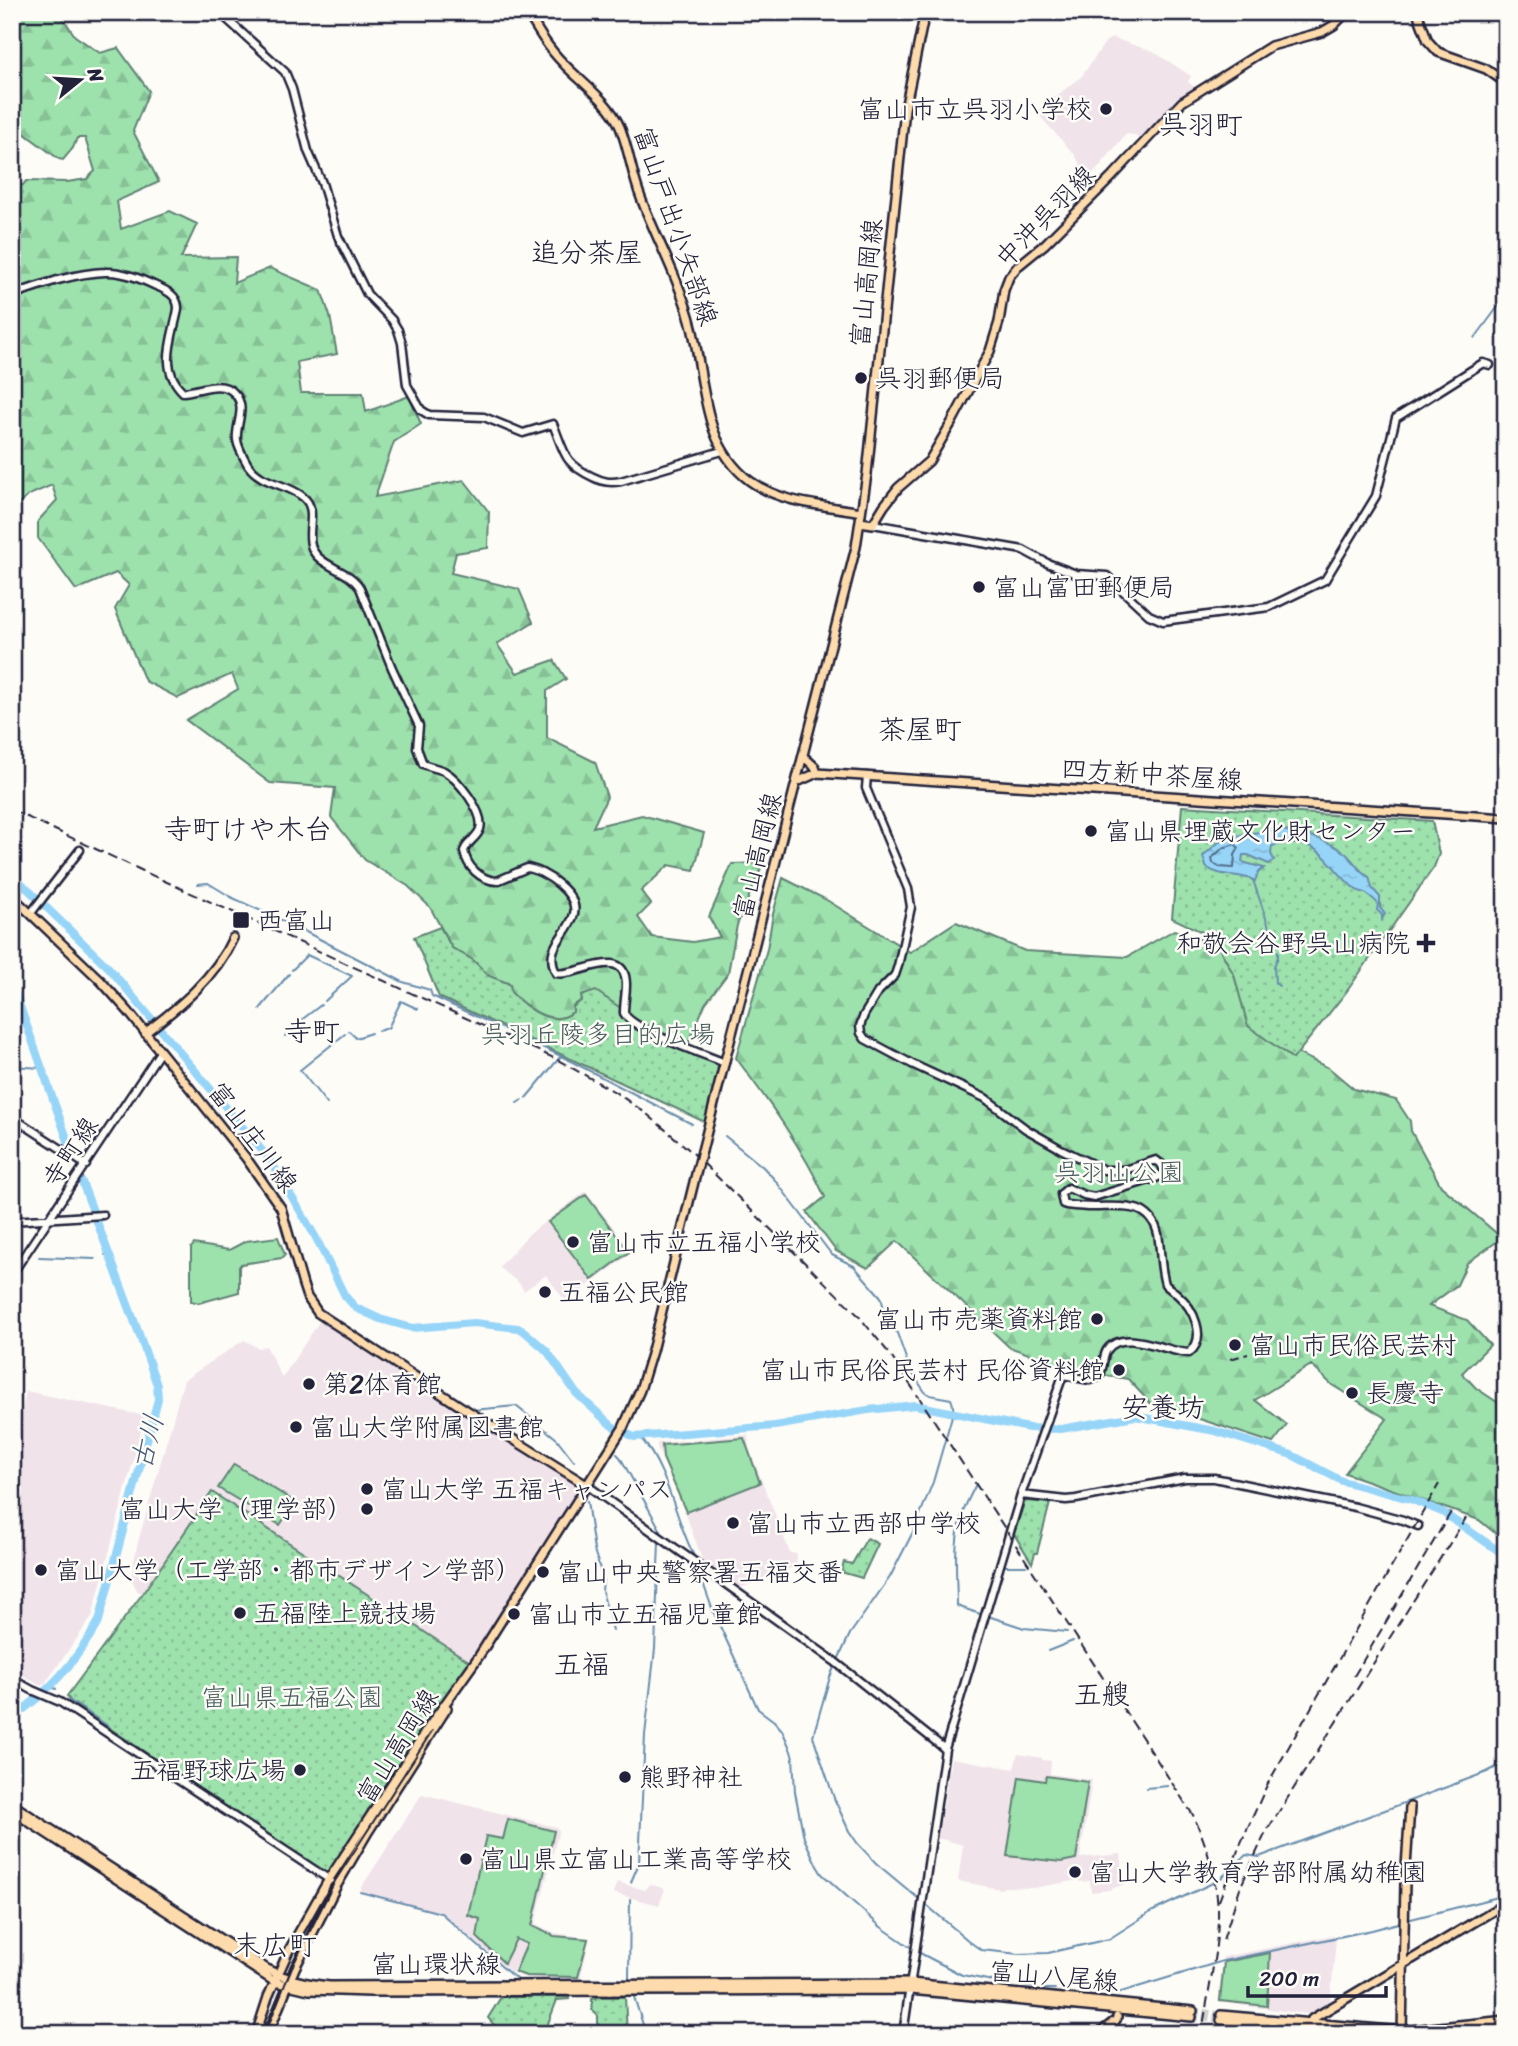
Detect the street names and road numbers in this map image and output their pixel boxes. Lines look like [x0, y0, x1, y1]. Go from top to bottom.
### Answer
street label: 富山戸出小矢部線 [620, 120, 732, 332]
street label: 中沖呉羽線 [983, 153, 1107, 279]
street label: 富山高岡線 [836, 216, 896, 350]
street label: 四方新中茶屋線 [1060, 745, 1244, 803]
street label: 富山高岡線 [719, 787, 795, 925]
street label: 富山庄川線 [196, 1071, 310, 1203]
street label: 寺町線 [29, 1107, 111, 1197]
street label: 富山高岡線 [343, 1679, 451, 1813]
street label: 富山環状線 [371, 1941, 501, 1987]
street label: 富山八尾線 [987, 1947, 1121, 2005]

